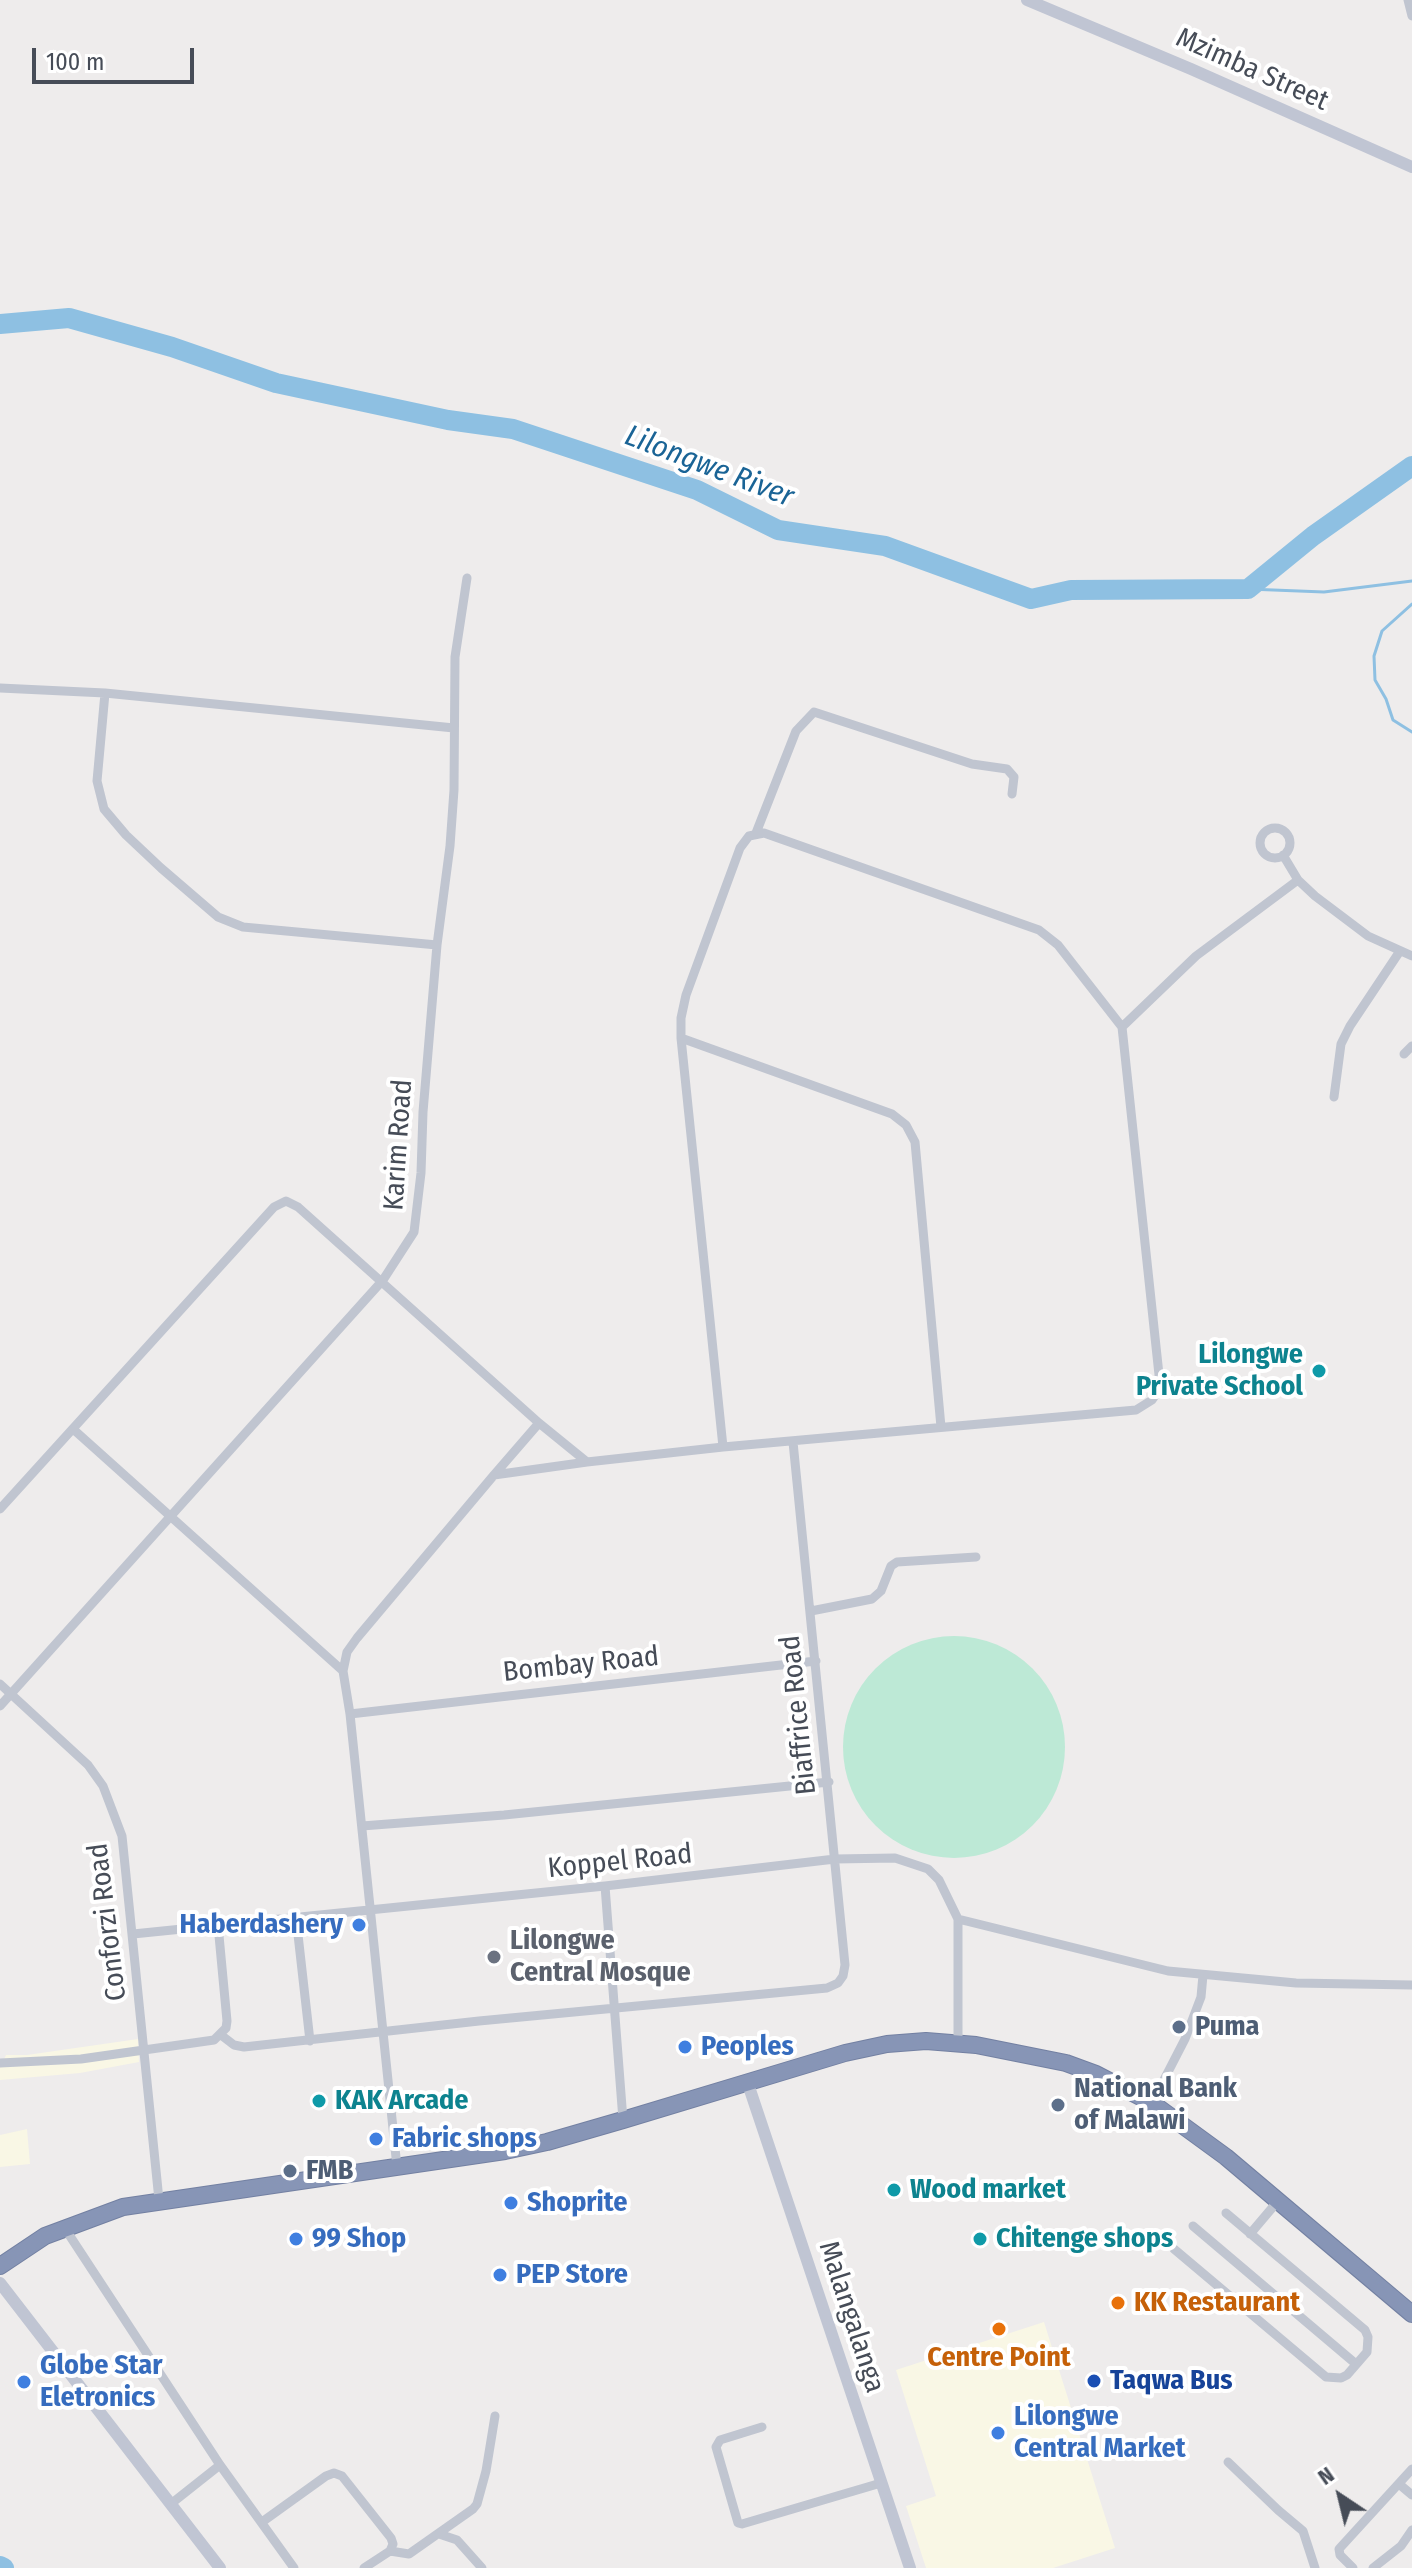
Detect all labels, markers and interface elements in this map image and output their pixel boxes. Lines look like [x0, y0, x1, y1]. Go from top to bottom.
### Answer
street label: Mzimba Street [1171, 21, 1333, 119]
scale bar [36, 32, 198, 82]
text: 100 m [46, 48, 104, 76]
water label: Lilongwe River [620, 418, 798, 516]
street label: Karim Road [378, 1078, 420, 1212]
place label: Lilongwe Private School [1136, 1338, 1303, 1404]
marker: Lilongwe Private School [1310, 1362, 1328, 1380]
street label: Biaffrice Road [774, 1634, 824, 1796]
street label: Bombay Road [501, 1640, 661, 1690]
street label: Koppel Road [546, 1838, 694, 1886]
street label: Conforzi Road [82, 1841, 134, 2003]
place label: Haberdashery [180, 1908, 343, 1942]
marker: Haberdashery [350, 1916, 368, 1934]
place label: Lilongwe Central Mosque [510, 1924, 691, 1990]
marker: Lilongwe Central Mosque [485, 1948, 503, 1966]
place label: Puma [1195, 2010, 1259, 2044]
marker: Puma [1170, 2018, 1188, 2036]
place label: Peoples [701, 2030, 794, 2064]
marker: Peoples [676, 2038, 694, 2056]
place label: National Bank of Malawi [1074, 2072, 1237, 2138]
place label: KAK Arcade [335, 2084, 469, 2118]
marker: KAK Arcade [310, 2092, 328, 2110]
marker: National Bank of Malawi [1049, 2096, 1067, 2114]
place label: Fabric shops [392, 2122, 537, 2156]
marker: Fabric shops [367, 2130, 385, 2148]
place label: FMB [306, 2154, 353, 2188]
marker: FMB [281, 2162, 299, 2180]
place label: Wood market [910, 2173, 1066, 2207]
marker: Wood market [885, 2181, 903, 2199]
place label: Shoprite [527, 2186, 627, 2220]
marker: Shoprite [502, 2194, 520, 2212]
place label: 99 Shop [312, 2222, 406, 2256]
place label: Chitenge shops [996, 2222, 1173, 2256]
marker: 99 Shop [287, 2230, 305, 2248]
marker: Chitenge shops [971, 2230, 989, 2248]
street label: Malangalanga [811, 2237, 891, 2397]
place label: PEP Store [516, 2258, 628, 2292]
marker: PEP Store [491, 2266, 509, 2284]
place label: KK Restaurant [1134, 2286, 1300, 2320]
marker: KK Restaurant [1109, 2294, 1127, 2312]
marker: Centre Point [990, 2320, 1008, 2338]
place label: Centre Point [927, 2341, 1071, 2375]
place label: Globe Star Eletronics [40, 2349, 162, 2415]
place label: Taqwa Bus [1110, 2364, 1232, 2398]
marker: Taqwa Bus [1085, 2372, 1103, 2390]
marker: Globe Star Eletronics [15, 2373, 33, 2391]
place label: Lilongwe Central Market [1014, 2400, 1186, 2466]
marker: Lilongwe Central Market [989, 2424, 1007, 2442]
north arrow [1300, 2456, 1380, 2536]
text: N [1313, 2461, 1339, 2491]

